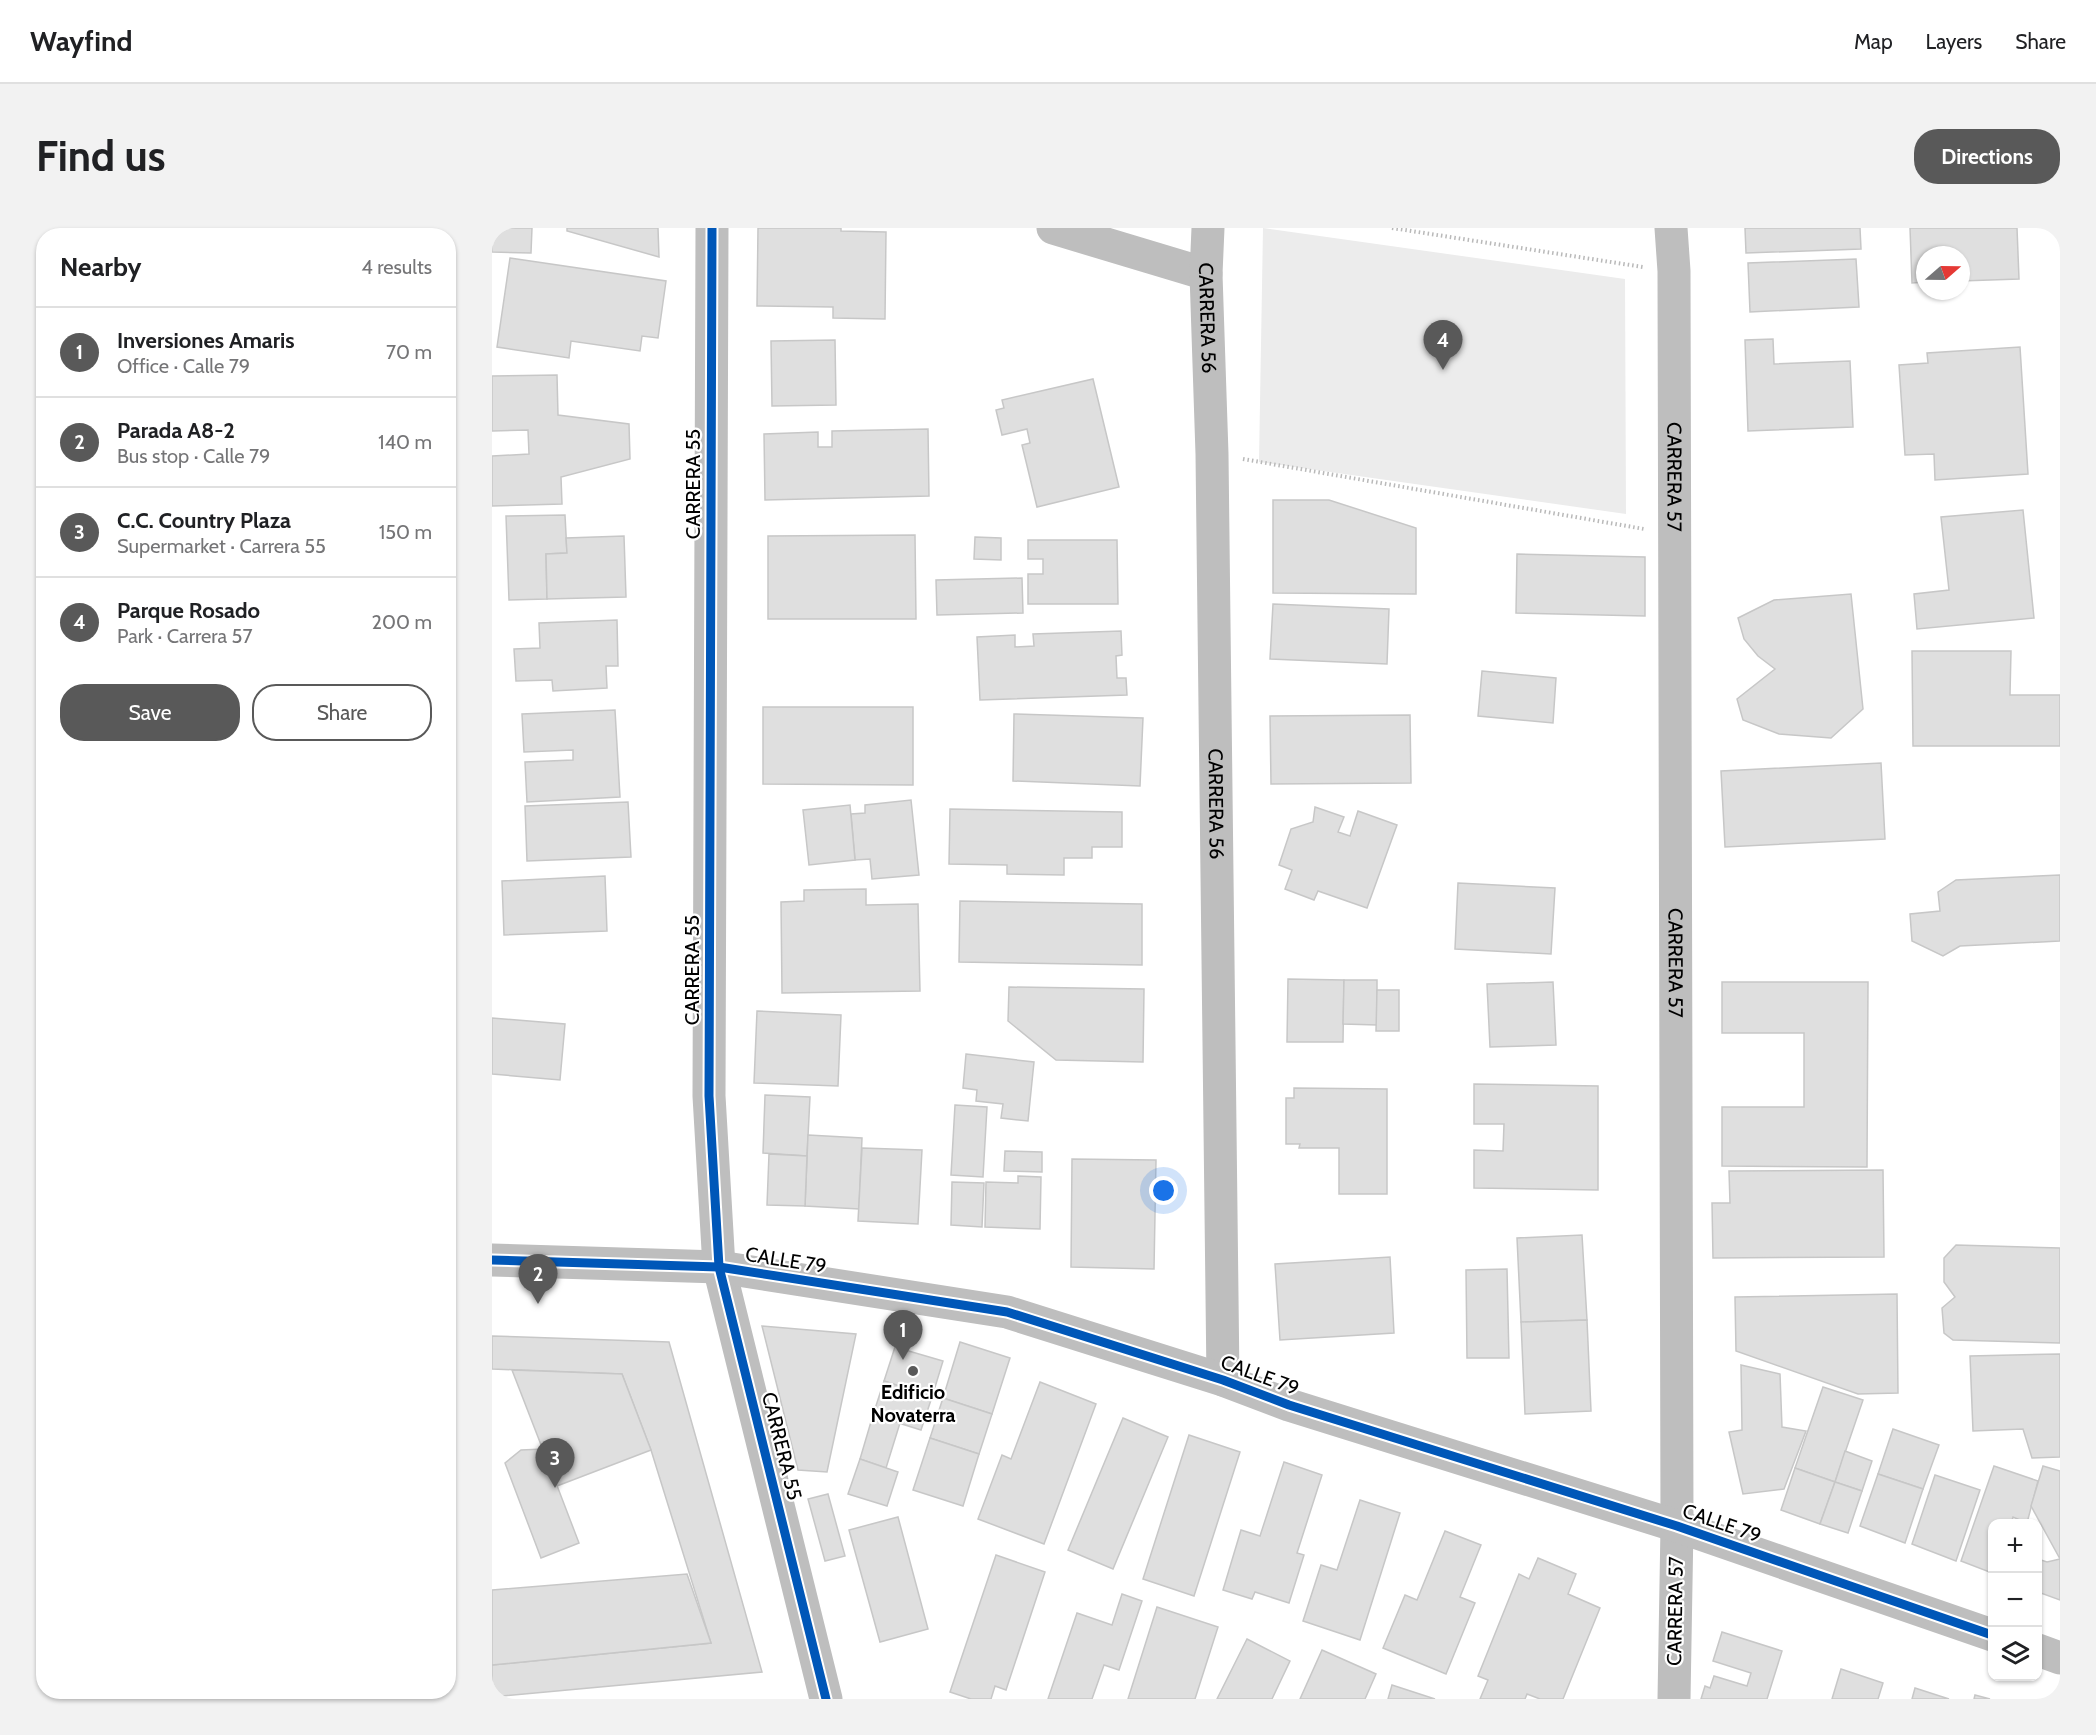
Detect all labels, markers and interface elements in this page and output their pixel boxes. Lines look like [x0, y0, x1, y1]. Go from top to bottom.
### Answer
text: Wayfind [30, 24, 132, 58]
text: Map [1854, 29, 1893, 54]
text: Layers [1926, 29, 1982, 54]
text: Share [2015, 29, 2066, 54]
button: Directions [1914, 129, 2060, 184]
text: Find us [36, 130, 165, 182]
north arrow [1916, 246, 1970, 300]
text: Nearby [60, 251, 141, 283]
text: 4 results [361, 255, 432, 279]
street label: CARRERA 56 [1194, 262, 1221, 374]
pin: 4 [1424, 320, 1462, 370]
text: Inversiones Amaris [117, 327, 295, 354]
text: 1 [76, 340, 83, 364]
text: 70 m [386, 340, 432, 364]
text: Office · Calle 79 [117, 354, 250, 378]
text: Parada A8-2 [117, 417, 235, 444]
street label: CARRERA 57 [1662, 422, 1687, 532]
street label: CARRERA 55 [681, 429, 705, 539]
text: 2 [74, 430, 85, 454]
text: 140 m [378, 430, 432, 454]
text: Bus stop · Calle 79 [117, 444, 270, 468]
text: C.C. Country Plaza [117, 507, 291, 534]
text: 3 [74, 520, 85, 544]
text: 150 m [379, 520, 432, 544]
text: Supermarket · Carrera 55 [117, 534, 326, 558]
text: Parque Rosado [117, 597, 260, 624]
text: 4 [73, 610, 86, 634]
text: 200 m [372, 610, 432, 634]
text: Park · Carrera 57 [117, 624, 253, 648]
button: Save [60, 684, 240, 741]
button: Share [252, 684, 432, 741]
street label: CARRERA 56 [1203, 748, 1229, 859]
street label: CARRERA 57 [1664, 908, 1688, 1018]
street label: CARRERA 55 [680, 915, 704, 1025]
your location [1149, 1176, 1178, 1205]
street label: CALLE 79 [744, 1242, 828, 1278]
pin: 2 [518, 1254, 558, 1304]
pin: 1 [884, 1310, 922, 1360]
street label: CALLE 79 [1218, 1350, 1302, 1400]
marker: Edificio Novaterra [906, 1364, 920, 1378]
place label: Edificio Novaterra [871, 1380, 955, 1427]
street label: CARRERA 55 [757, 1390, 807, 1502]
pin: 3 [536, 1438, 574, 1488]
street label: CALLE 79 [1679, 1498, 1765, 1548]
map controls [1988, 1519, 2042, 1681]
button: + [1988, 1519, 2042, 1573]
street label: CARRERA 57 [1662, 1556, 1688, 1666]
button: − [1988, 1573, 2042, 1627]
button: layers [1988, 1627, 2042, 1681]

